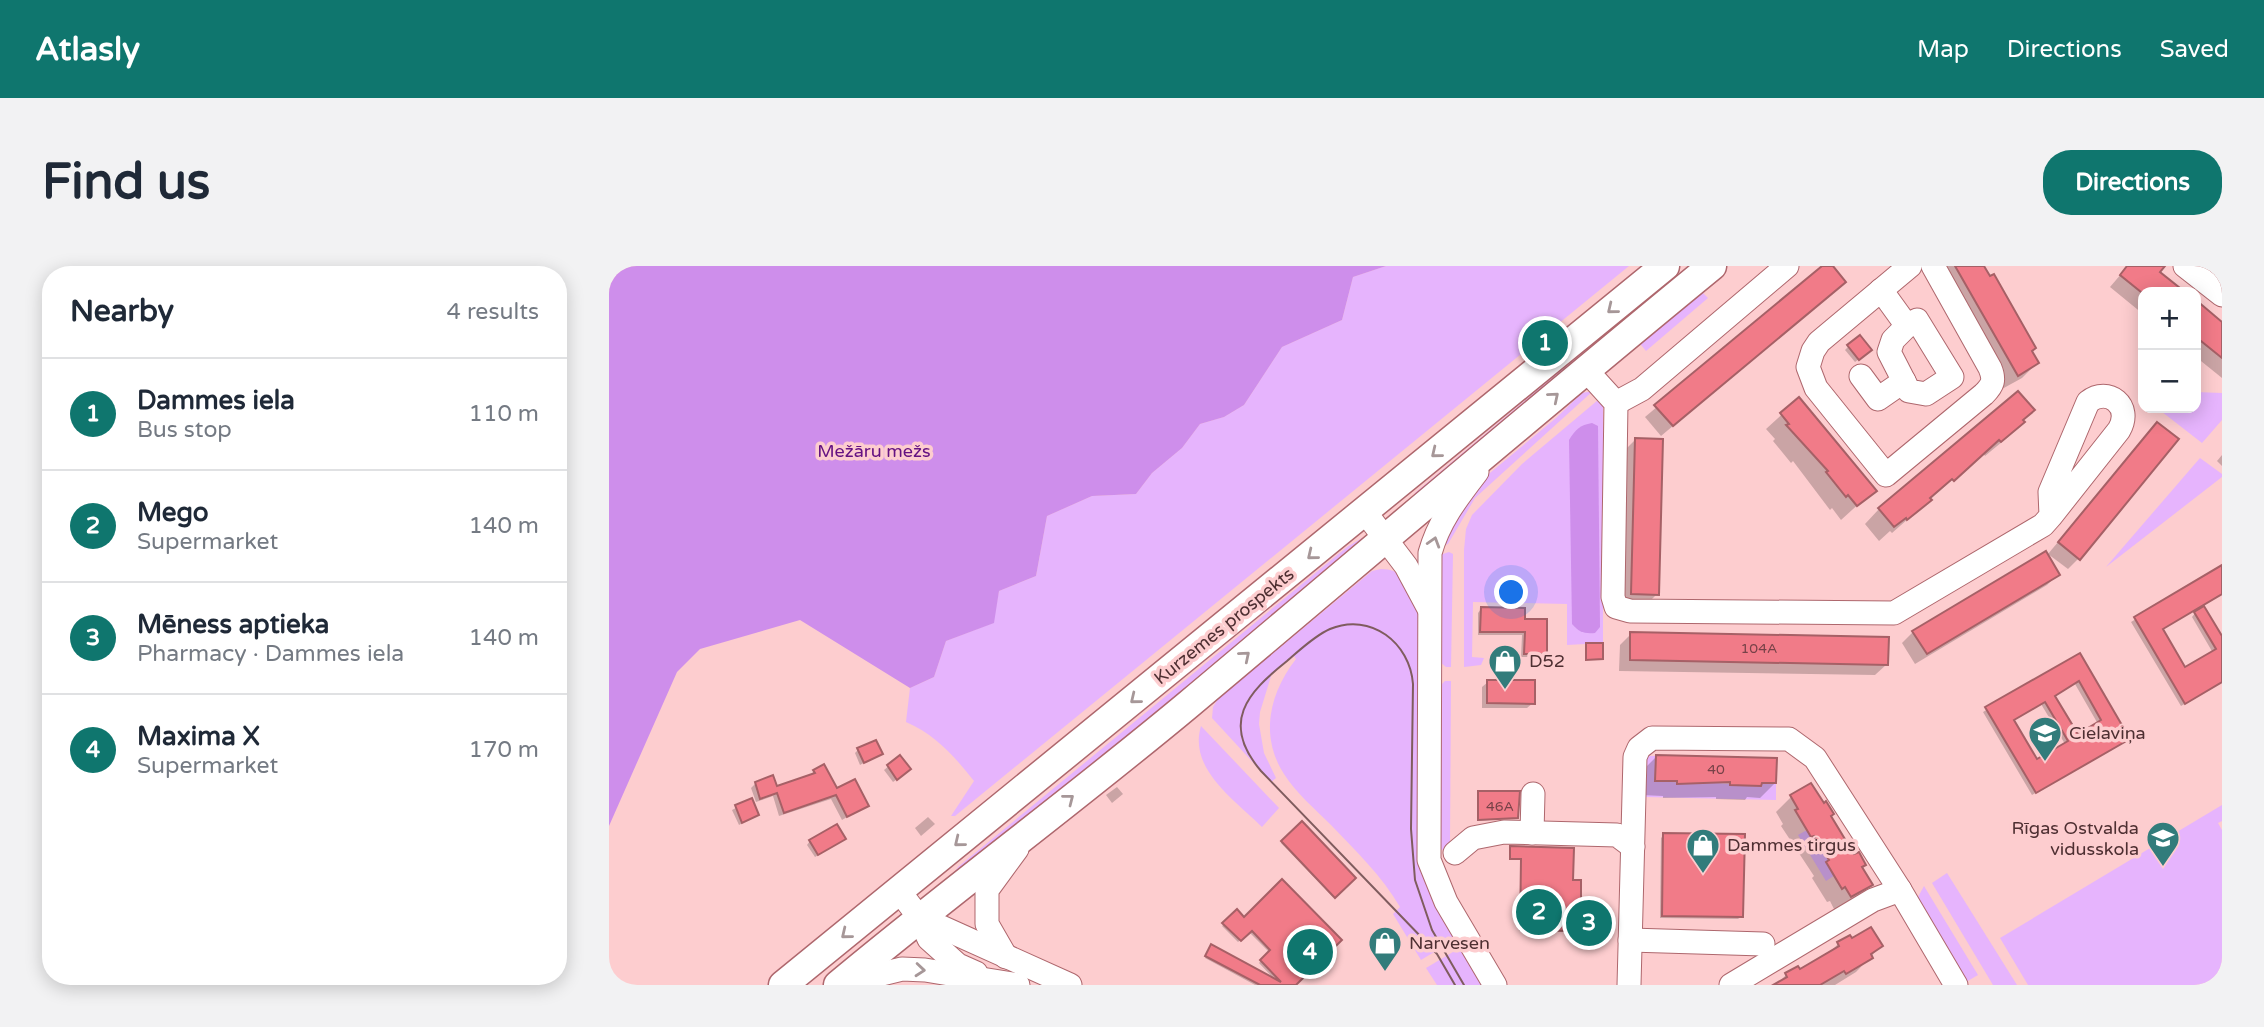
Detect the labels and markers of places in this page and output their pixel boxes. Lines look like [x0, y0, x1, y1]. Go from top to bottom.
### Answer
pin: 1 [1522, 317, 1568, 369]
shop icon: D52 [1486, 642, 1524, 691]
place label: D52 [1529, 650, 1565, 672]
school or university icon: Cielaviņa [2026, 714, 2064, 763]
place label: Cielaviņa [2069, 722, 2146, 744]
place label: Rīgas Ostvalda vidusskola [2012, 817, 2139, 860]
school or university icon: Rīgas Ostvalda vidusskola [2144, 819, 2182, 868]
shop icon: Dammes tirgus [1684, 826, 1722, 875]
place label: Dammes tirgus [1727, 834, 1856, 856]
pin: 2 [1516, 886, 1562, 938]
pin: 3 [1566, 897, 1612, 949]
shop icon: Narvesen [1366, 924, 1404, 973]
pin: 4 [1287, 926, 1333, 978]
place label: Narvesen [1409, 932, 1490, 954]

